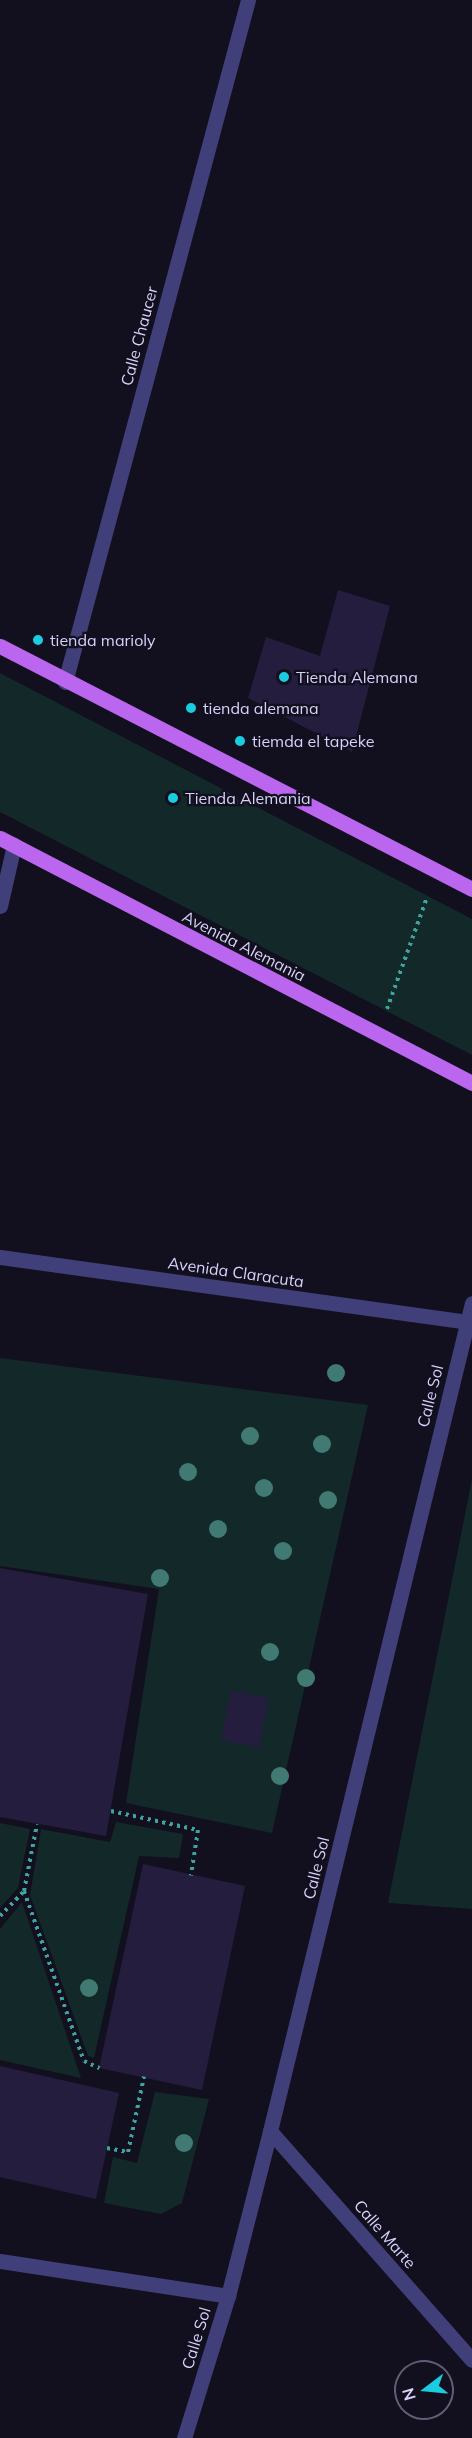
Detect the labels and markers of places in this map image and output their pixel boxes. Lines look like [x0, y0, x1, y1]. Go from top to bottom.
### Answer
place label: tienda marioly [50, 630, 156, 650]
marker: tienda marioly [31, 633, 45, 647]
place label: Tienda Alemana [296, 667, 418, 687]
marker: Tienda Alemana [277, 670, 291, 684]
place label: tienda alemana [203, 698, 319, 718]
marker: tienda alemana [184, 701, 198, 715]
place label: tiemda el tapeke [252, 731, 374, 751]
marker: tiemda el tapeke [233, 734, 247, 748]
place label: Tienda Alemania [185, 788, 311, 808]
marker: Tienda Alemania [166, 791, 180, 805]

